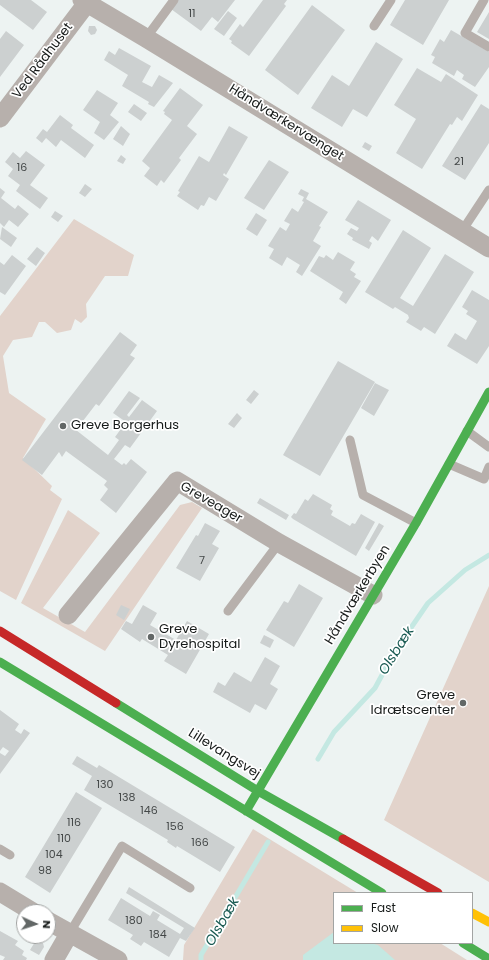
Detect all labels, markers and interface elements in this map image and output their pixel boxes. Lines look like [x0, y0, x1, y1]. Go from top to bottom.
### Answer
house number: 11 [188, 7, 196, 21]
street label: Ved Rådhuset [9, 20, 77, 102]
street label: Håndværkervænget [226, 81, 346, 165]
house number: 21 [454, 155, 464, 169]
house number: 16 [17, 161, 27, 175]
place label: Greve Borgerhus [71, 418, 179, 434]
marker: Greve Borgerhus [58, 421, 68, 431]
street label: Greveager [177, 479, 245, 527]
street label: Håndværkerbyen [322, 542, 394, 648]
house number: 7 [199, 554, 205, 568]
place label: Greve Dyrehospital [159, 622, 241, 653]
water label: Olsbæk [376, 624, 418, 678]
marker: Greve Dyrehospital [146, 632, 156, 642]
place label: Greve Idrætscenter [370, 688, 455, 719]
marker: Greve Idrætscenter [458, 698, 468, 708]
street label: Lillevangsvej [185, 726, 263, 782]
house number: 130 [97, 778, 113, 792]
house number: 138 [119, 791, 135, 805]
house number: 146 [140, 804, 158, 818]
house number: 116 [67, 816, 81, 830]
house number: 156 [166, 820, 184, 834]
house number: 110 [57, 832, 71, 846]
house number: 166 [191, 836, 209, 850]
house number: 104 [45, 848, 63, 862]
house number: 98 [38, 864, 52, 878]
legend [333, 892, 473, 944]
water label: Olsbæk [202, 895, 244, 949]
text: Fast [371, 899, 396, 916]
north arrow [16, 904, 56, 944]
house number: 180 [125, 914, 143, 928]
text: Slow [371, 919, 399, 936]
text: N [39, 920, 55, 929]
house number: 184 [149, 928, 167, 942]

